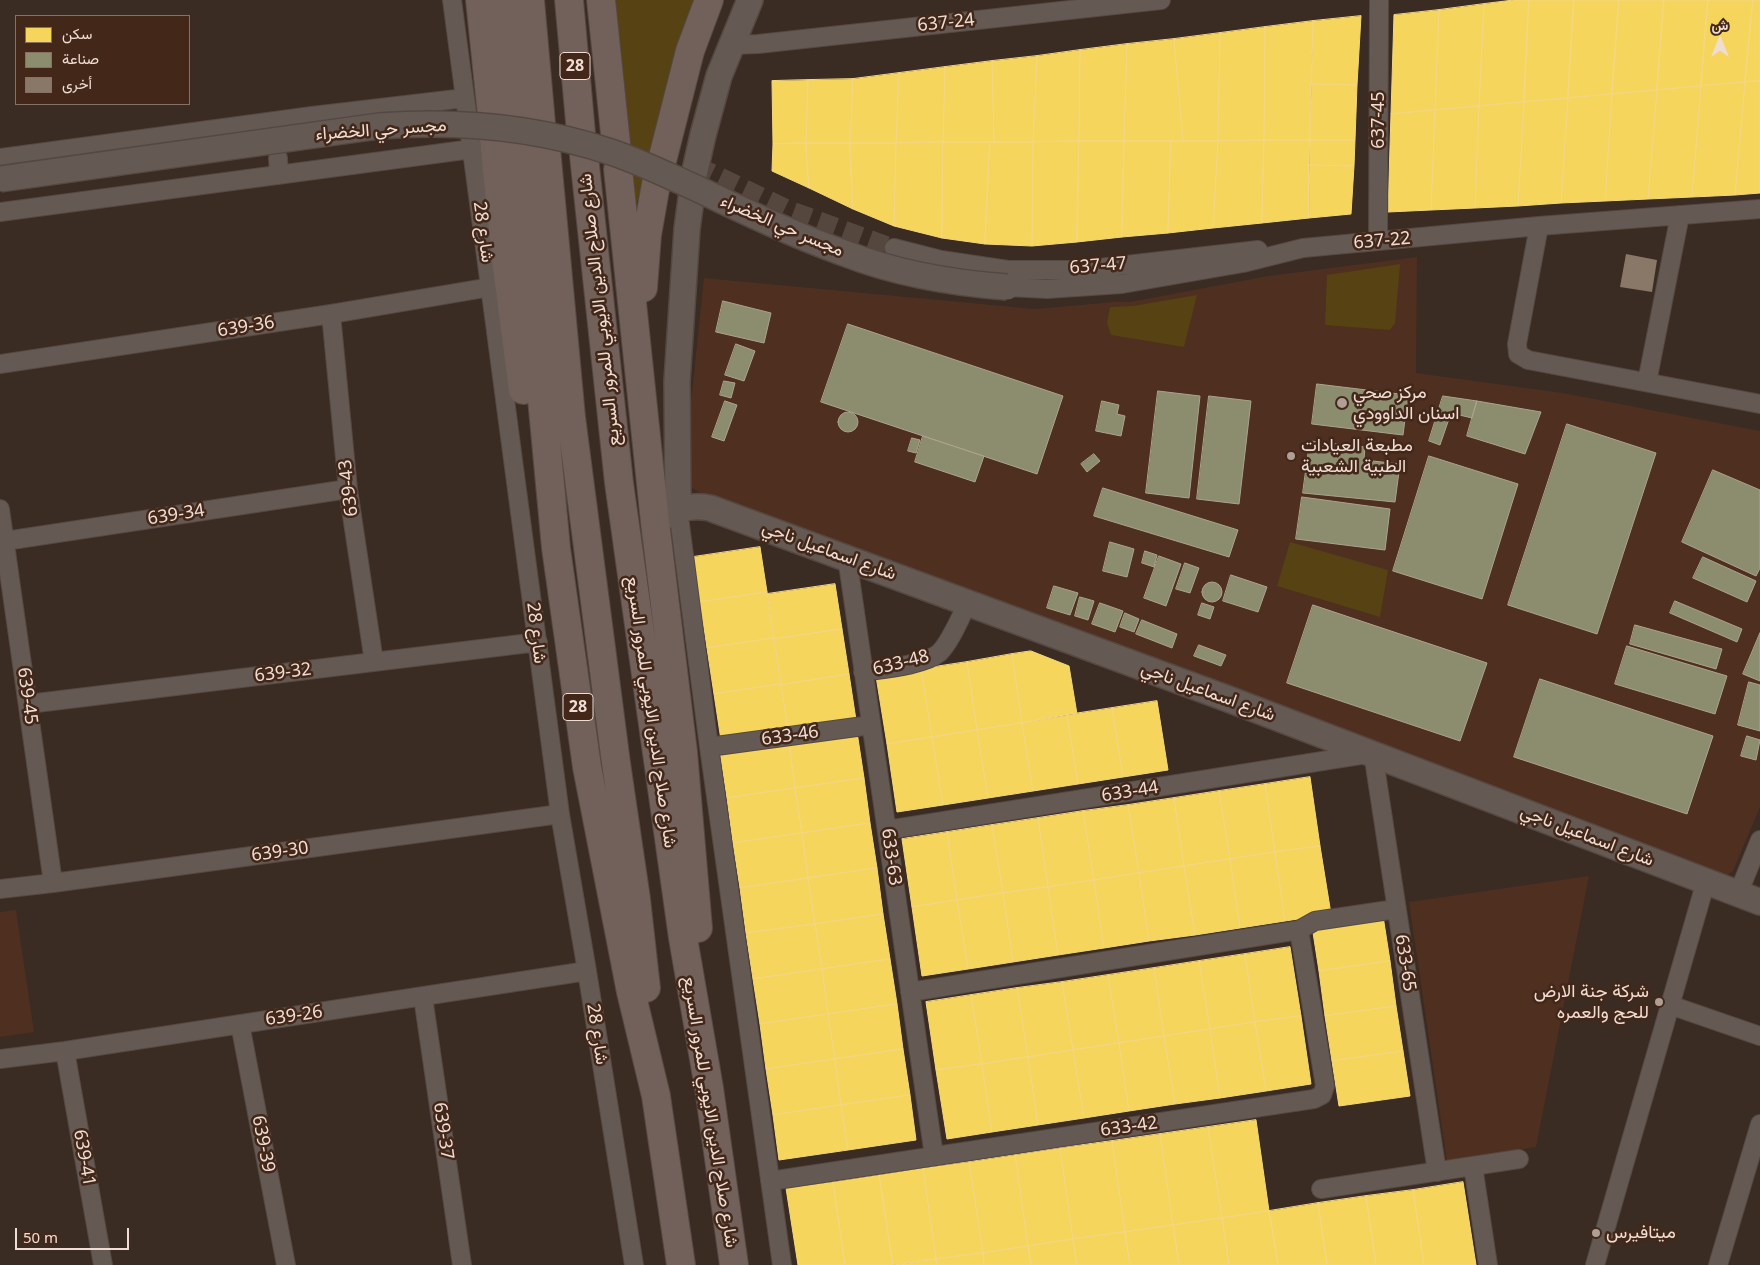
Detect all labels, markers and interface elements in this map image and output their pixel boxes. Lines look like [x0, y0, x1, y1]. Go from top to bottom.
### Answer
street label: 637-24 [916, 9, 976, 37]
legend [15, 15, 190, 105]
north arrow [1695, 15, 1745, 65]
text: ش [1712, 15, 1728, 34]
text: سكن [62, 23, 92, 43]
text: صناعة [62, 48, 99, 68]
road number: 28 [560, 52, 590, 80]
text: أخرى [62, 73, 92, 93]
street label: 637-45 [1368, 91, 1390, 149]
street label: مجسر حي الخضراء [315, 115, 447, 145]
street label: شارع صلاح الدين الايوبي للمرور السريع [575, 172, 625, 448]
street label: مجسر حي الخضراء [717, 190, 847, 262]
street label: شارع 28 [468, 200, 498, 264]
street label: 637-22 [1353, 228, 1411, 254]
street label: 637-47 [1069, 253, 1127, 279]
street label: 639-36 [216, 312, 276, 342]
place label: مركز صحي اسنان الداوودي [1353, 382, 1459, 424]
marker: مركز صحي اسنان الداوودي [1335, 396, 1349, 410]
place label: مطبعة العيادات الطبية الشعبية [1301, 435, 1413, 478]
marker: مطبعة العيادات الطبية الشعبية [1285, 450, 1297, 462]
street label: 639-43 [335, 458, 363, 518]
street label: 639-34 [146, 500, 206, 530]
street label: شارع اسماعيل ناجي [759, 517, 899, 585]
street label: شارع صلاح الدين الايوبي للمرور السريع [621, 575, 681, 849]
street label: شارع 28 [522, 601, 550, 665]
street label: 633-48 [871, 646, 931, 680]
street label: شارع اسماعيل ناجي [1138, 658, 1278, 726]
street label: 639-32 [253, 659, 313, 687]
street label: 639-45 [12, 666, 42, 726]
road number: 28 [563, 694, 593, 720]
street label: 633-46 [760, 721, 820, 751]
street label: 633-44 [1100, 777, 1160, 807]
street label: شارع اسماعيل ناجي [1517, 801, 1657, 871]
street label: 633-63 [876, 827, 906, 887]
street label: 639-30 [250, 837, 310, 867]
street label: 633-65 [1390, 933, 1420, 993]
street label: شارع صلاح الدين الايوبي للمرور السريع [678, 975, 742, 1249]
place label: شركة جنة الارض للحج والعمره [1534, 981, 1649, 1024]
marker: شركة جنة الارض للحج والعمره [1653, 996, 1665, 1008]
street label: 639-26 [264, 1001, 324, 1031]
street label: شارع 28 [582, 1002, 612, 1066]
street label: 639-37 [428, 1101, 458, 1161]
street label: 633-42 [1099, 1112, 1159, 1142]
street label: 639-39 [247, 1114, 279, 1174]
street label: 639-41 [68, 1128, 100, 1188]
scale bar [18, 1218, 131, 1250]
place label: ميتافيرس [1606, 1222, 1676, 1244]
text: 50 m [23, 1227, 58, 1247]
marker: ميتافيرس [1590, 1227, 1602, 1239]

